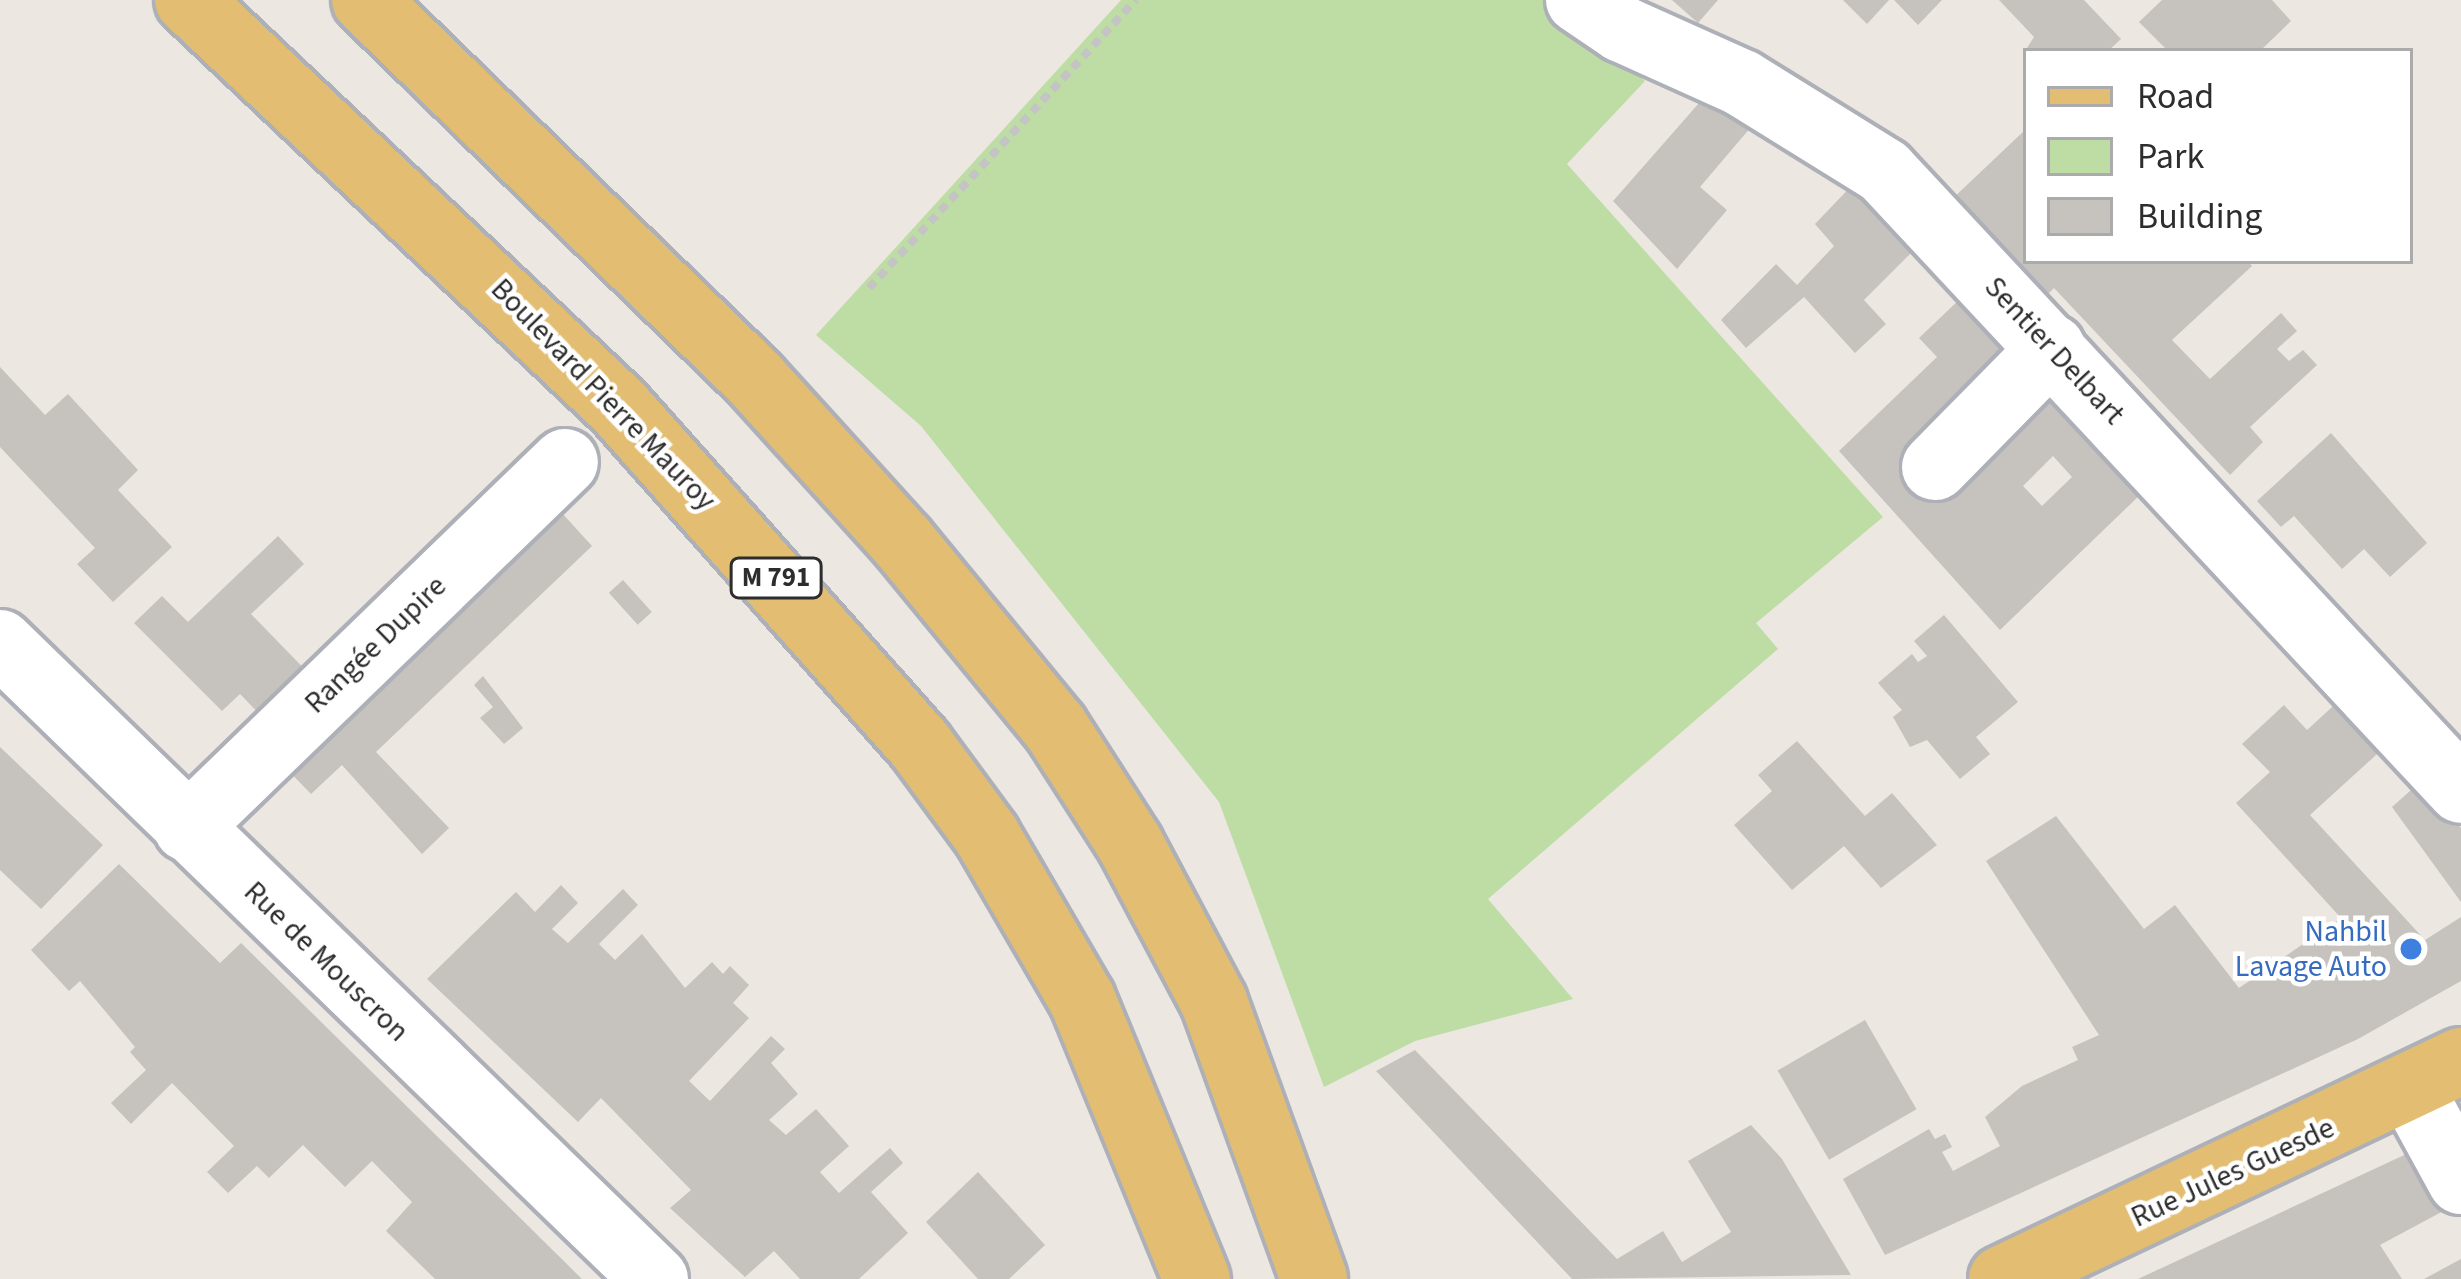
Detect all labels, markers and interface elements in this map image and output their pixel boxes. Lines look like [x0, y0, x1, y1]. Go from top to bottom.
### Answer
legend [2023, 48, 2413, 264]
text: Road [2137, 71, 2214, 122]
text: Park [2137, 131, 2204, 182]
text: Building [2137, 191, 2262, 242]
street label: Sentier Delbart [1976, 270, 2132, 432]
street label: Boulevard Pierre Mauroy [483, 272, 723, 518]
road number: M 791 [728, 557, 824, 599]
street label: Rangée Dupire [298, 569, 454, 721]
street label: Rue de Mouscron [236, 874, 416, 1050]
place label: Nahbil Lavage Auto [2235, 914, 2387, 984]
marker: Nahbil Lavage Auto [2398, 936, 2424, 962]
street label: Rue Jules Guesde [2126, 1110, 2340, 1236]

